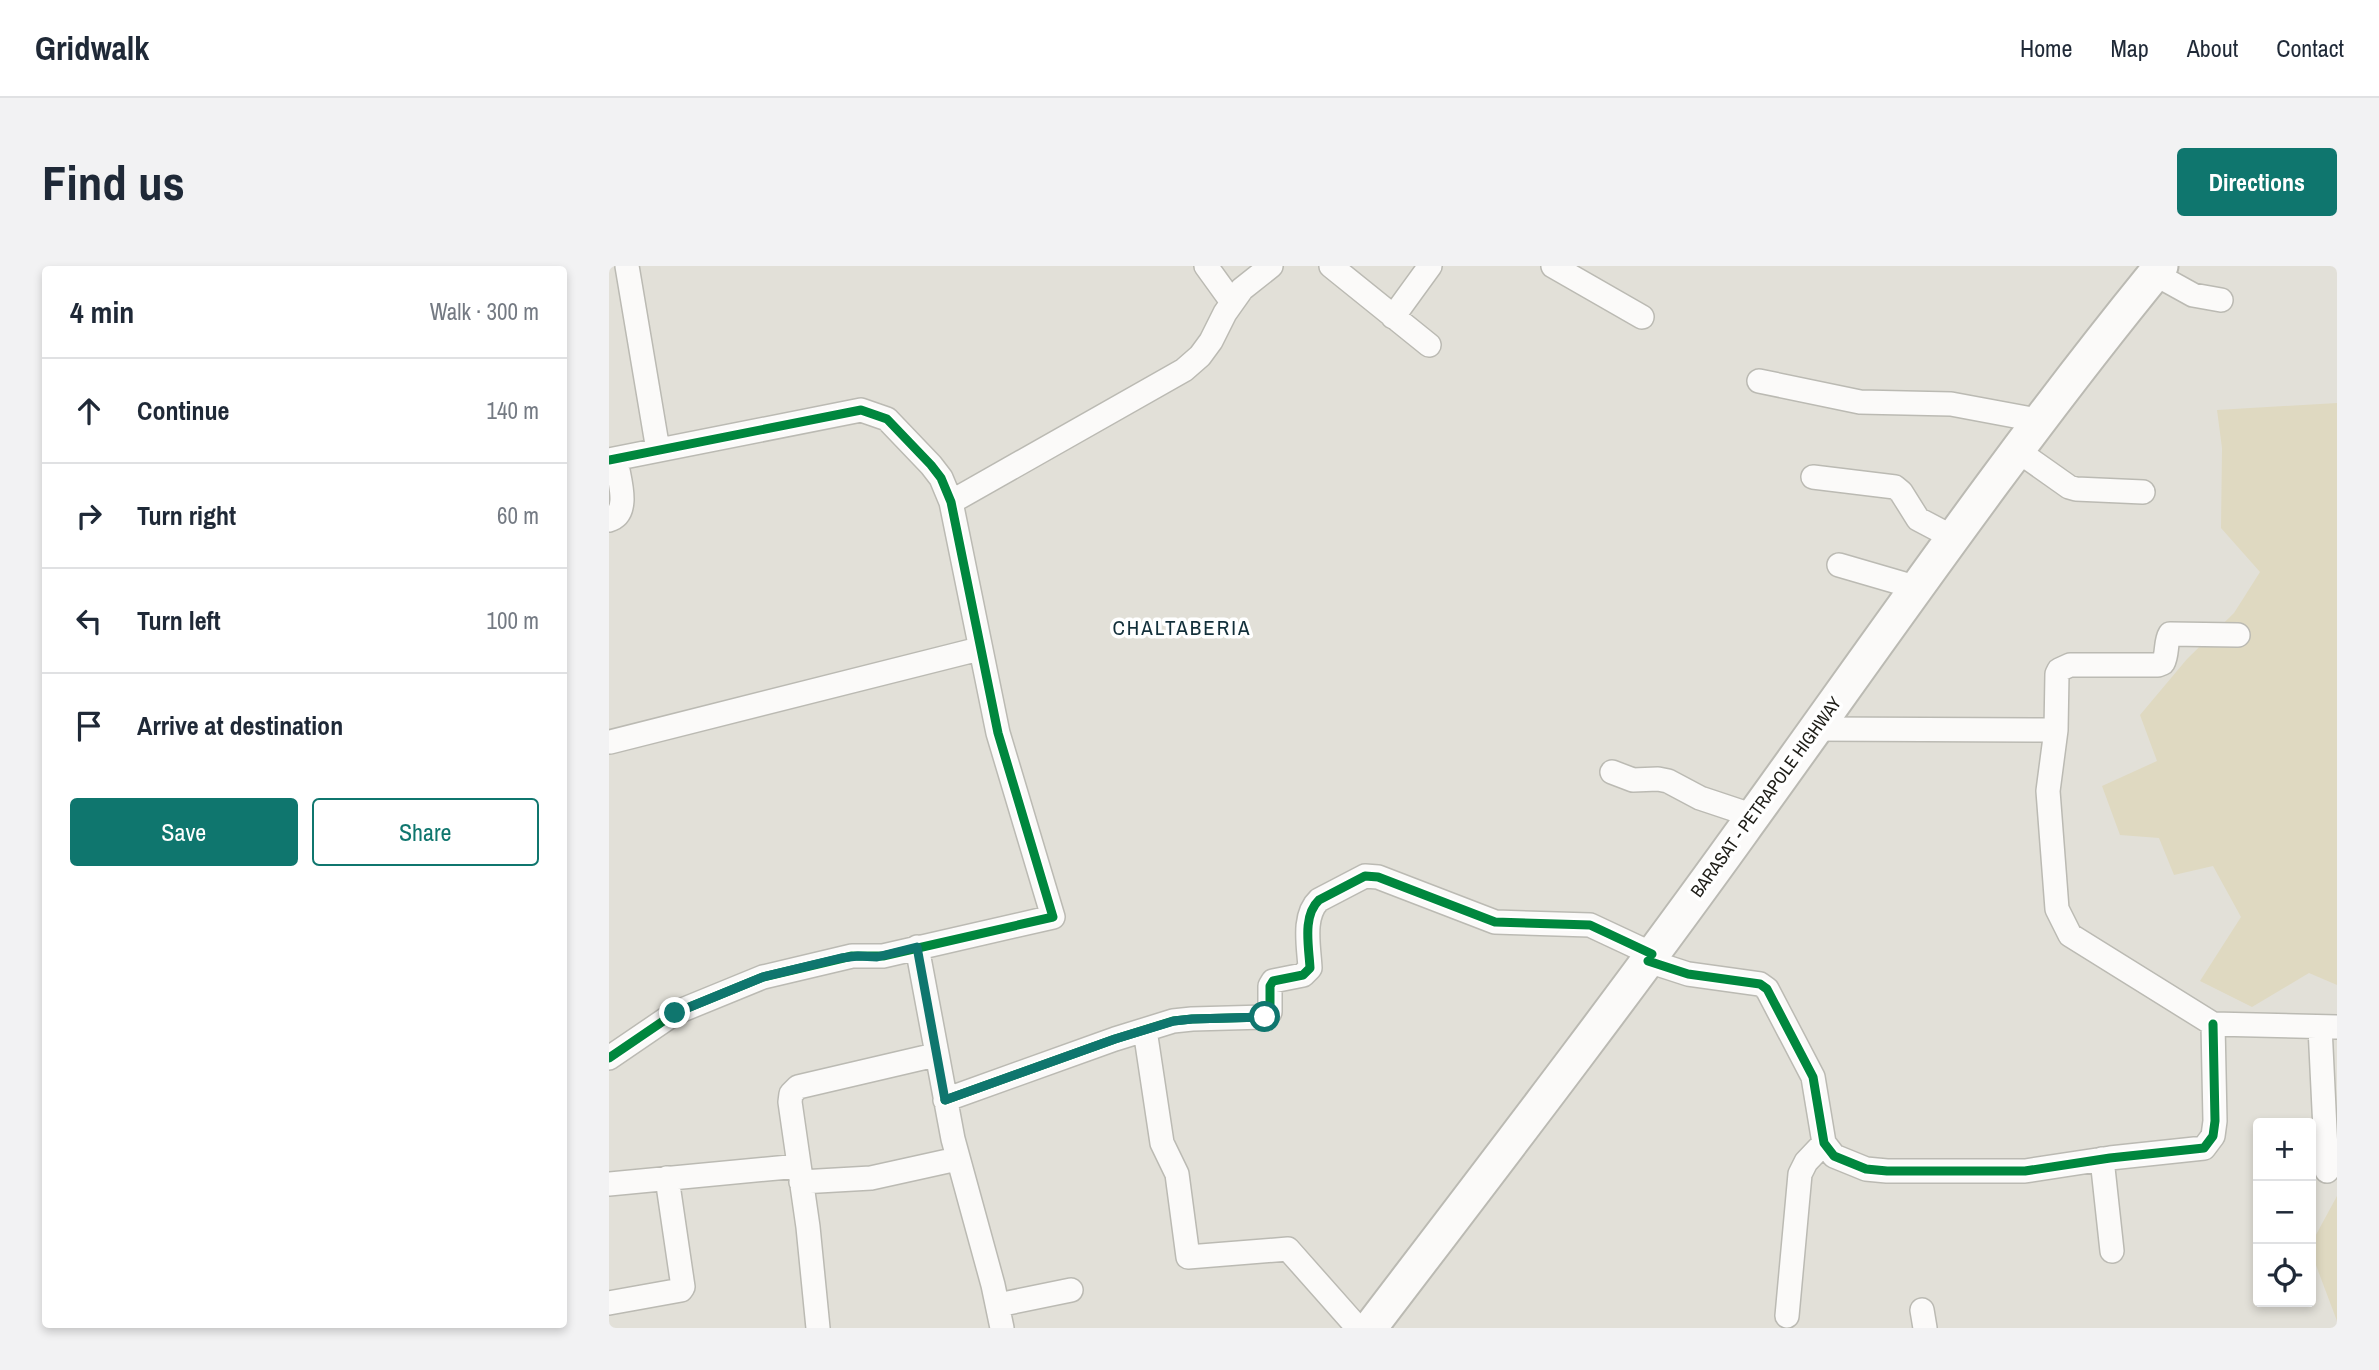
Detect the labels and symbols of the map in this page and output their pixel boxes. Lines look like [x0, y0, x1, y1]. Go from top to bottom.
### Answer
district label: CHALTABERIA [1112, 613, 1252, 642]
street label: BARASAT - PETRAPOLE HIGHWAY [1684, 691, 1847, 902]
route end [659, 997, 690, 1028]
route start [1249, 1001, 1280, 1032]

